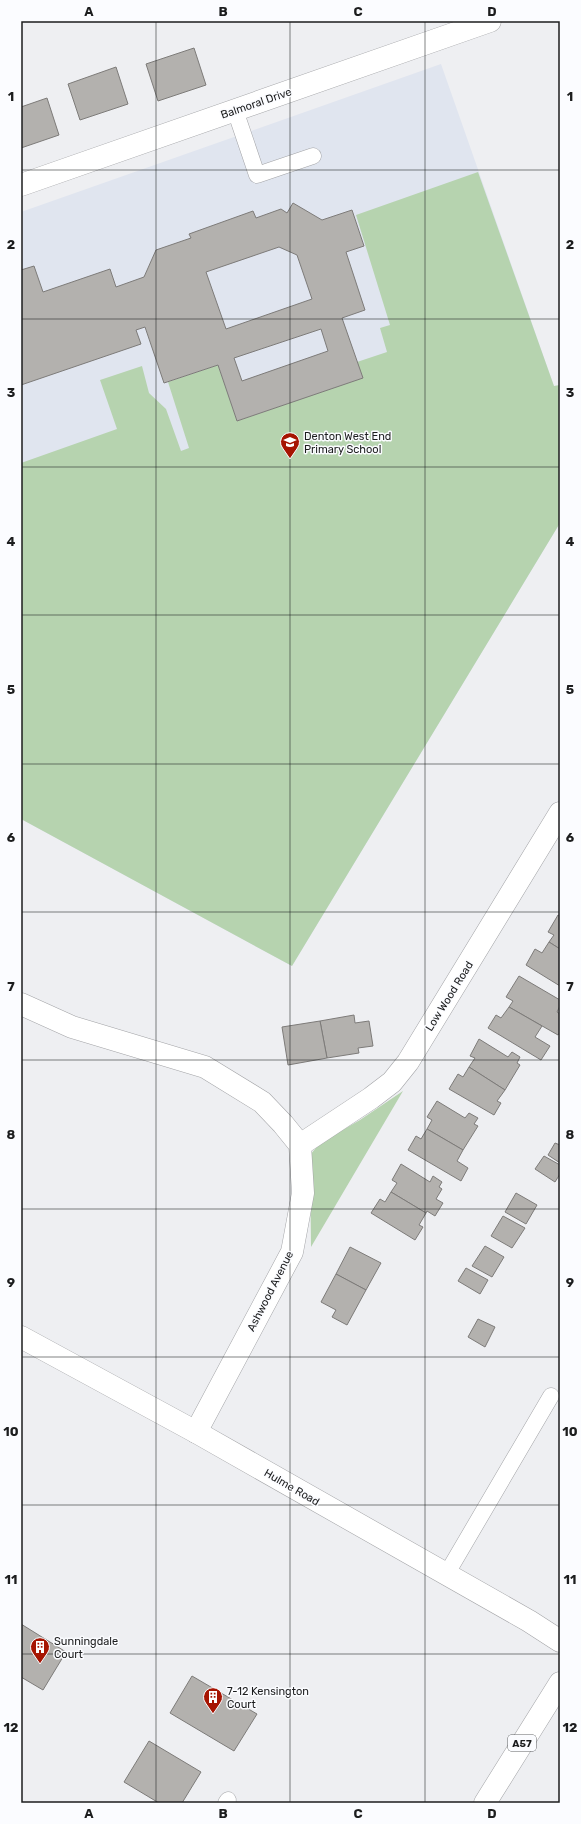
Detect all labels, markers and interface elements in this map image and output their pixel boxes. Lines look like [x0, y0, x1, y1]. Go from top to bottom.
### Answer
text: A [84, 4, 94, 19]
text: B [218, 4, 228, 19]
text: C [353, 4, 363, 19]
text: D [487, 4, 497, 19]
street label: Balmoral Drive [219, 85, 293, 122]
text: 1 [8, 89, 14, 104]
text: 1 [567, 89, 573, 104]
text: 2 [7, 237, 15, 252]
text: 2 [566, 237, 574, 252]
text: 3 [7, 385, 16, 400]
text: 3 [566, 385, 575, 400]
place label: Denton West End Primary School [304, 430, 391, 456]
school or university icon: Denton West End Primary School [279, 431, 301, 459]
text: 4 [7, 534, 16, 549]
text: 4 [566, 534, 575, 549]
text: 5 [7, 682, 15, 697]
text: 5 [566, 682, 574, 697]
text: 6 [7, 830, 16, 845]
text: 6 [566, 830, 575, 845]
street label: Low Wood Road [423, 959, 476, 1034]
text: 7 [7, 979, 15, 994]
text: 7 [566, 979, 574, 994]
text: 8 [7, 1127, 16, 1142]
text: 8 [566, 1127, 575, 1142]
street label: Ashwood Avenue [245, 1249, 296, 1334]
text: 9 [7, 1275, 15, 1290]
text: 9 [566, 1275, 574, 1290]
text: 10 [3, 1424, 19, 1439]
text: 10 [562, 1424, 578, 1439]
street label: Hulme Road [262, 1466, 322, 1509]
text: 11 [5, 1572, 17, 1587]
text: 11 [564, 1572, 576, 1587]
place label: Sunningdale Court [54, 1635, 118, 1661]
building icon: Sunningdale Court [29, 1636, 51, 1664]
place label: 7-12 Kensington Court [227, 1685, 309, 1711]
building icon: 7-12 Kensington Court [202, 1686, 224, 1714]
text: 12 [4, 1720, 18, 1735]
text: 12 [563, 1720, 577, 1735]
road number: A57 [508, 1735, 536, 1751]
text: A [84, 1806, 94, 1821]
text: B [218, 1806, 228, 1821]
text: C [353, 1806, 363, 1821]
text: D [487, 1806, 497, 1821]

